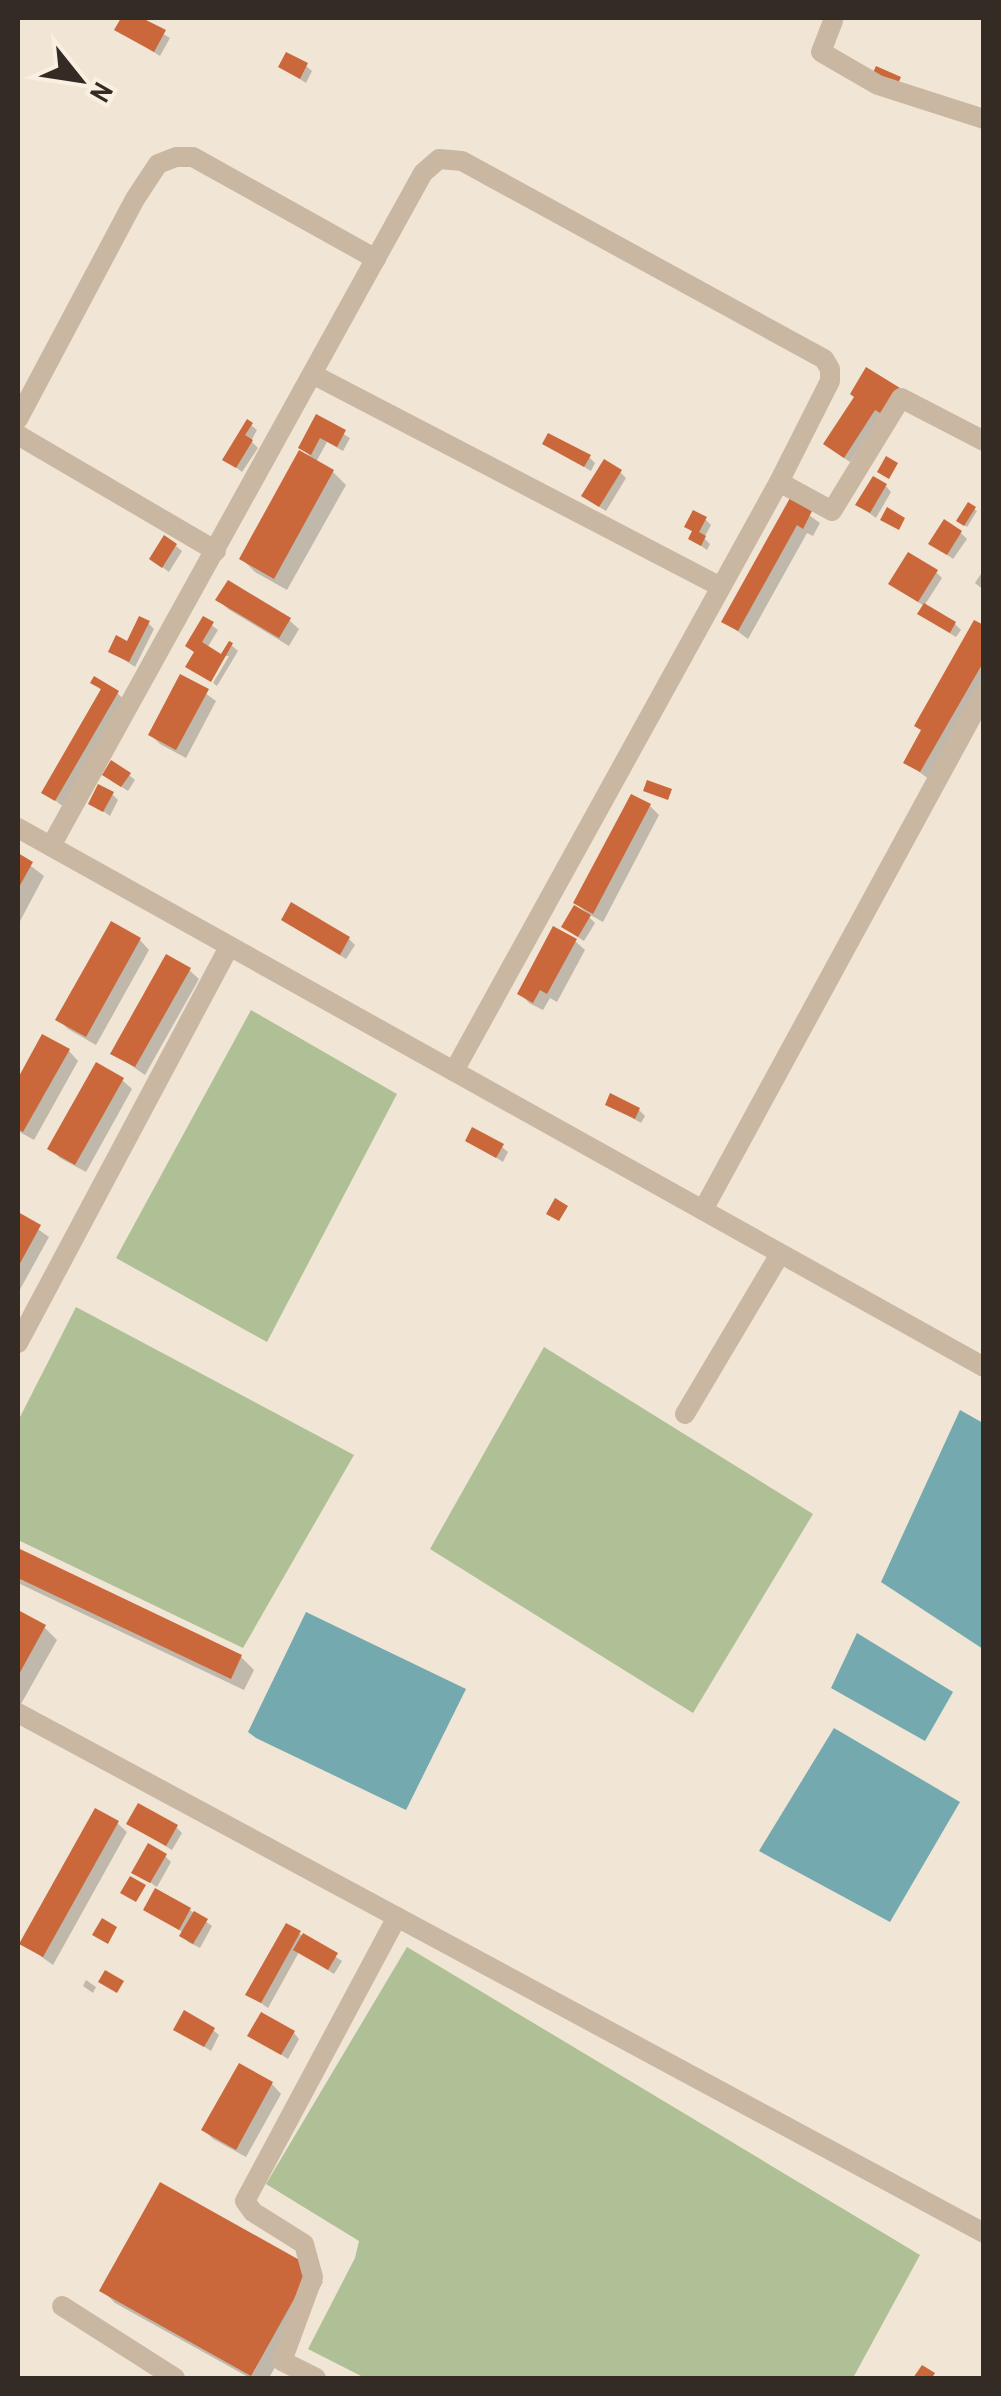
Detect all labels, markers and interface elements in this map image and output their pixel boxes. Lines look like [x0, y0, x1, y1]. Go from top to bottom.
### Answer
north arrow [30, 30, 130, 130]
text: N [81, 76, 122, 109]

